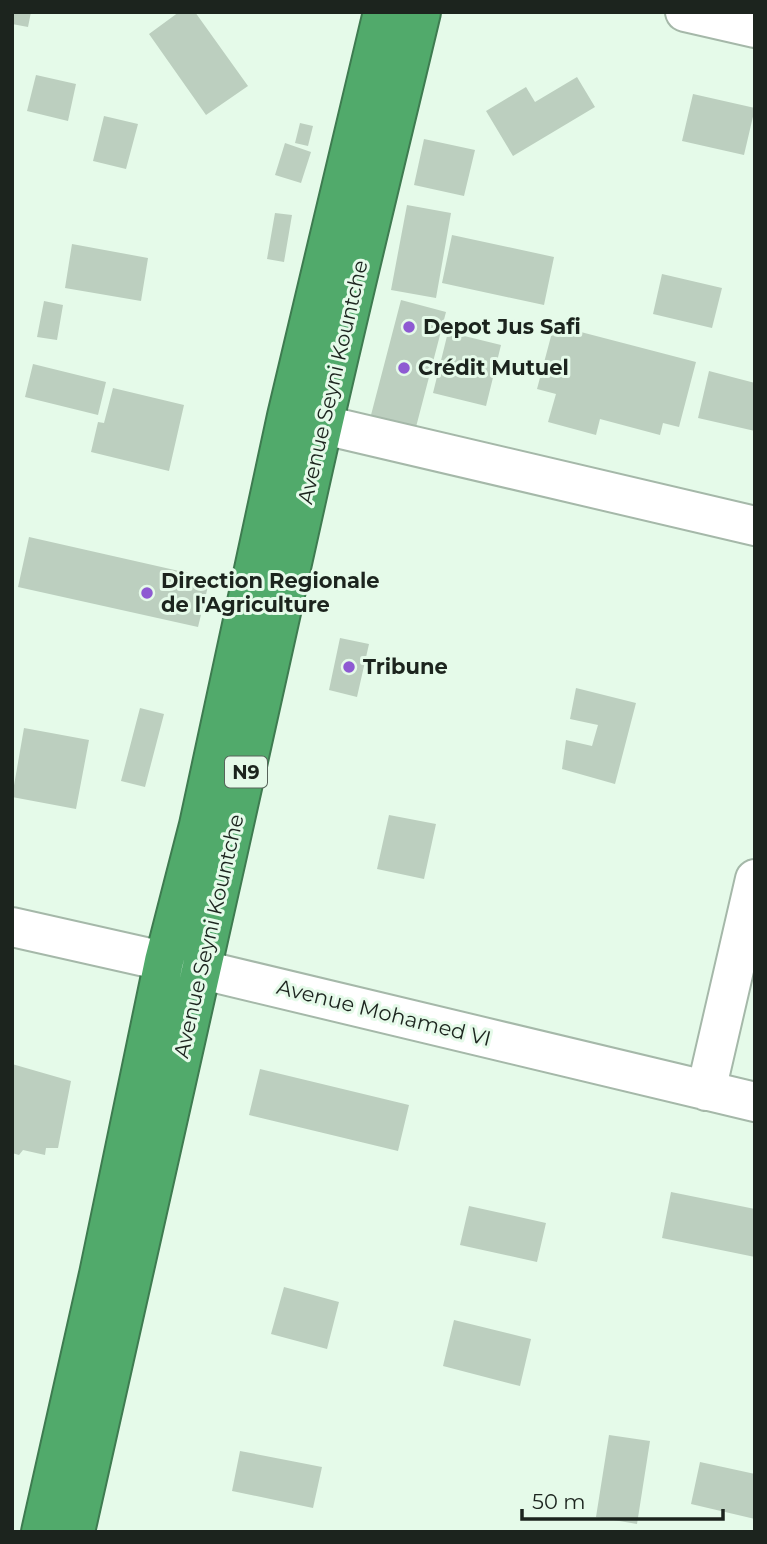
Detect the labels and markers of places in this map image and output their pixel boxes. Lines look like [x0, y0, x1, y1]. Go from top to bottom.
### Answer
place label: Depot Jus Safi [423, 314, 581, 339]
marker: Depot Jus Safi [401, 319, 417, 335]
place label: Crédit Mutuel [418, 355, 569, 380]
marker: Crédit Mutuel [396, 360, 412, 376]
place label: Direction Regionale de l'Agriculture [161, 568, 380, 617]
marker: Direction Regionale de l'Agriculture [139, 585, 155, 601]
place label: Tribune [363, 654, 448, 679]
marker: Tribune [341, 659, 357, 675]

